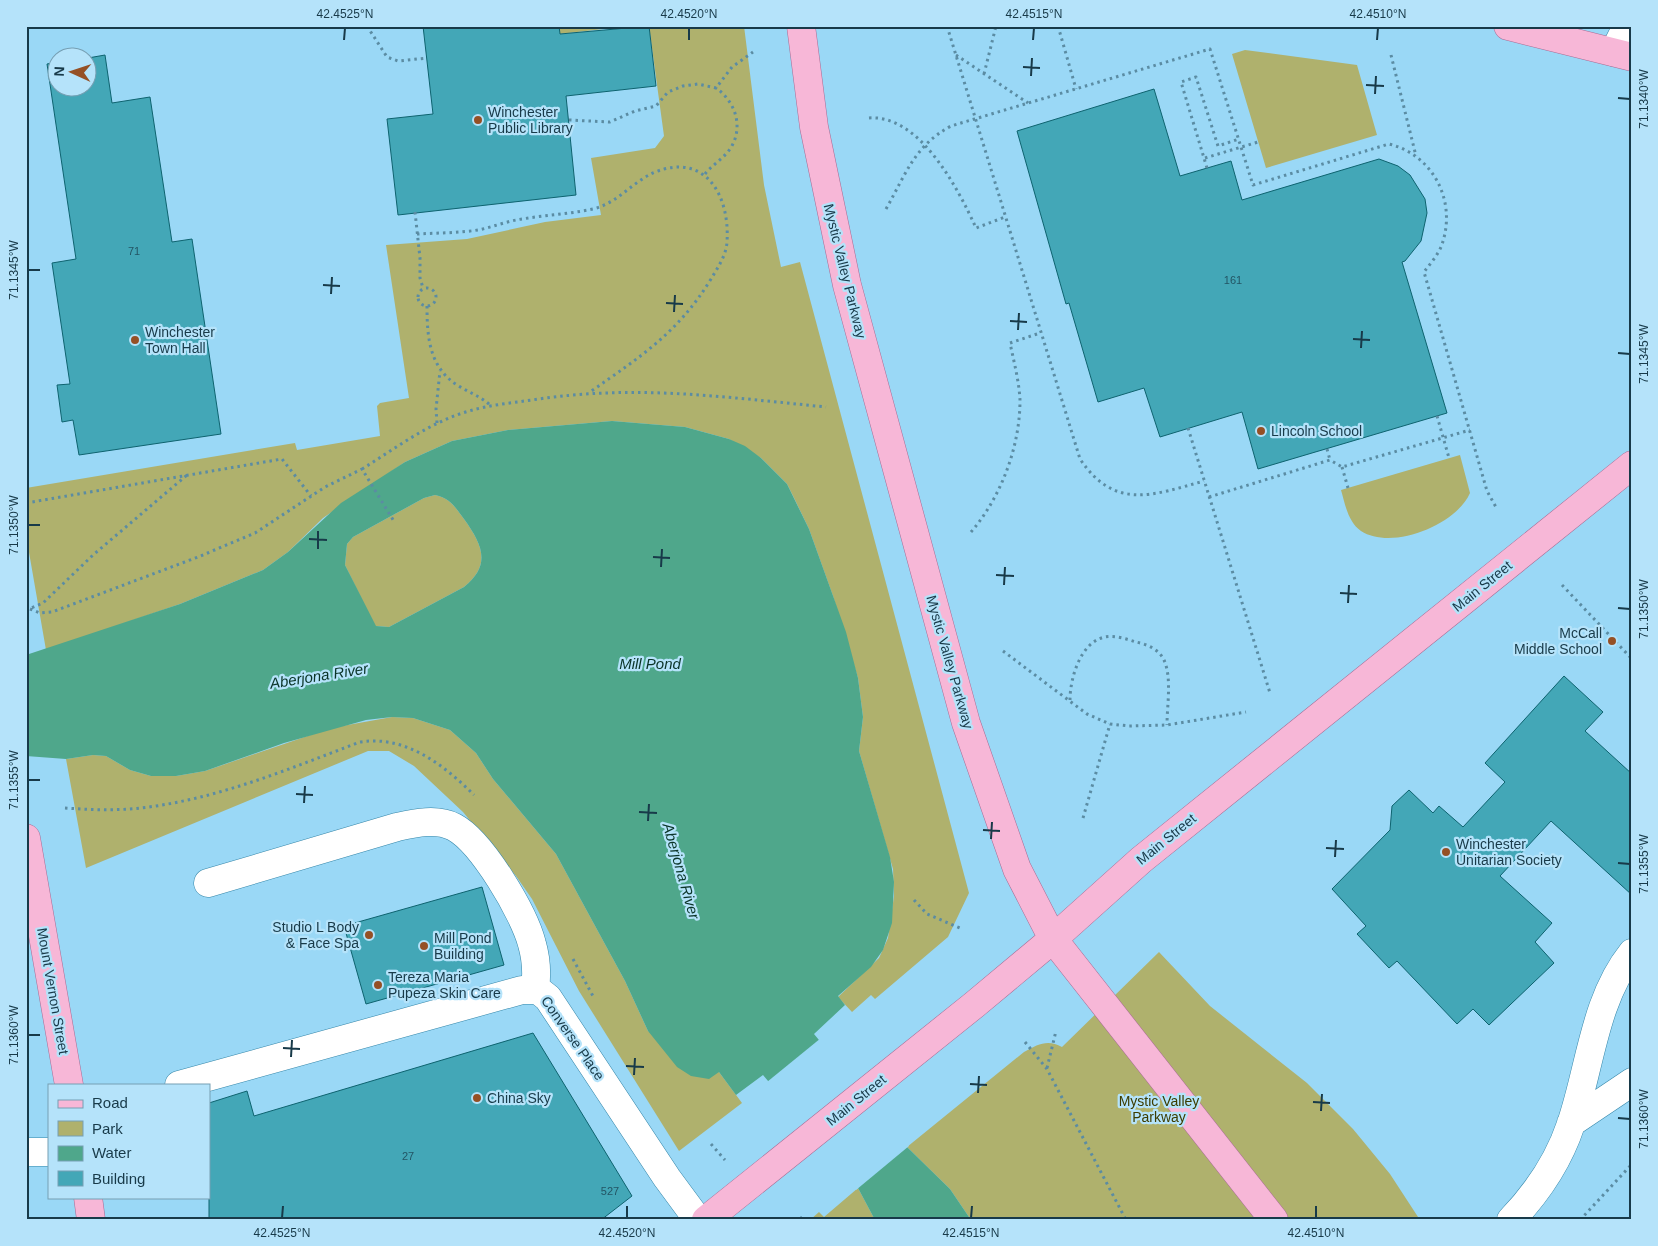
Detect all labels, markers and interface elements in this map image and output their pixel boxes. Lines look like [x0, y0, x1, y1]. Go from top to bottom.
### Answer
text: 42.4525°N [317, 7, 373, 21]
text: 42.4520°N [661, 7, 717, 21]
text: 42.4515°N [1006, 7, 1062, 21]
text: 42.4510°N [1350, 7, 1406, 21]
north arrow [48, 48, 98, 98]
text: N [51, 66, 67, 77]
text: 71.1340°W [1637, 69, 1651, 129]
place label: Winchester Public Library [488, 104, 573, 136]
marker: Winchester Public Library [472, 114, 484, 126]
street label: Mystic Valley Parkway [821, 202, 869, 340]
text: 71.1345°W [7, 240, 21, 300]
house number: 71 [128, 245, 140, 257]
house number: 161 [1224, 274, 1242, 286]
place label: Winchester Town Hall [145, 324, 215, 356]
text: 71.1345°W [1637, 324, 1651, 384]
marker: Winchester Town Hall [129, 334, 141, 346]
place label: Lincoln School [1271, 423, 1362, 439]
marker: Lincoln School [1255, 425, 1267, 437]
text: 71.1350°W [7, 495, 21, 555]
street label: Main Street [1449, 557, 1515, 615]
text: 71.1350°W [1637, 579, 1651, 639]
street label: Mystic Valley Parkway [923, 593, 977, 731]
place label: McCall Middle School [1514, 625, 1602, 657]
marker: McCall Middle School [1606, 635, 1618, 647]
water label: Mill Pond [619, 655, 681, 672]
water label: Aberjona River [268, 659, 370, 692]
text: 71.1355°W [7, 750, 21, 810]
street label: Main Street [1133, 810, 1199, 868]
water label: Aberjona River [659, 820, 704, 922]
text: 71.1355°W [1637, 834, 1651, 894]
place label: Winchester Unitarian Society [1456, 836, 1562, 868]
marker: Winchester Unitarian Society [1440, 846, 1452, 858]
place label: Studio L Body & Face Spa [272, 919, 359, 951]
street label: Mount Vernon Street [34, 926, 72, 1056]
marker: Studio L Body & Face Spa [363, 929, 375, 941]
place label: Mill Pond Building [434, 930, 492, 962]
marker: Mill Pond Building [418, 940, 430, 952]
place label: Tereza Maria Pupeza Skin Care [388, 969, 501, 1001]
marker: Tereza Maria Pupeza Skin Care [372, 979, 384, 991]
street label: Converse Place [538, 993, 608, 1083]
text: 71.1360°W [7, 1005, 21, 1065]
street label: Main Street [823, 1071, 889, 1129]
legend [48, 1084, 210, 1198]
text: 71.1360°W [1637, 1089, 1651, 1149]
place label: China Sky [487, 1090, 551, 1106]
marker: China Sky [471, 1092, 483, 1104]
park label: Mystic Valley Parkway [1119, 1093, 1199, 1125]
text: Road [92, 1094, 128, 1111]
text: Park [92, 1120, 123, 1137]
text: Water [92, 1144, 131, 1161]
house number: 27 [402, 1150, 414, 1162]
text: Building [92, 1170, 145, 1187]
house number: 527 [601, 1185, 619, 1197]
text: 42.4525°N [254, 1226, 310, 1240]
text: 42.4520°N [599, 1226, 655, 1240]
text: 42.4515°N [943, 1226, 999, 1240]
text: 42.4510°N [1288, 1226, 1344, 1240]

